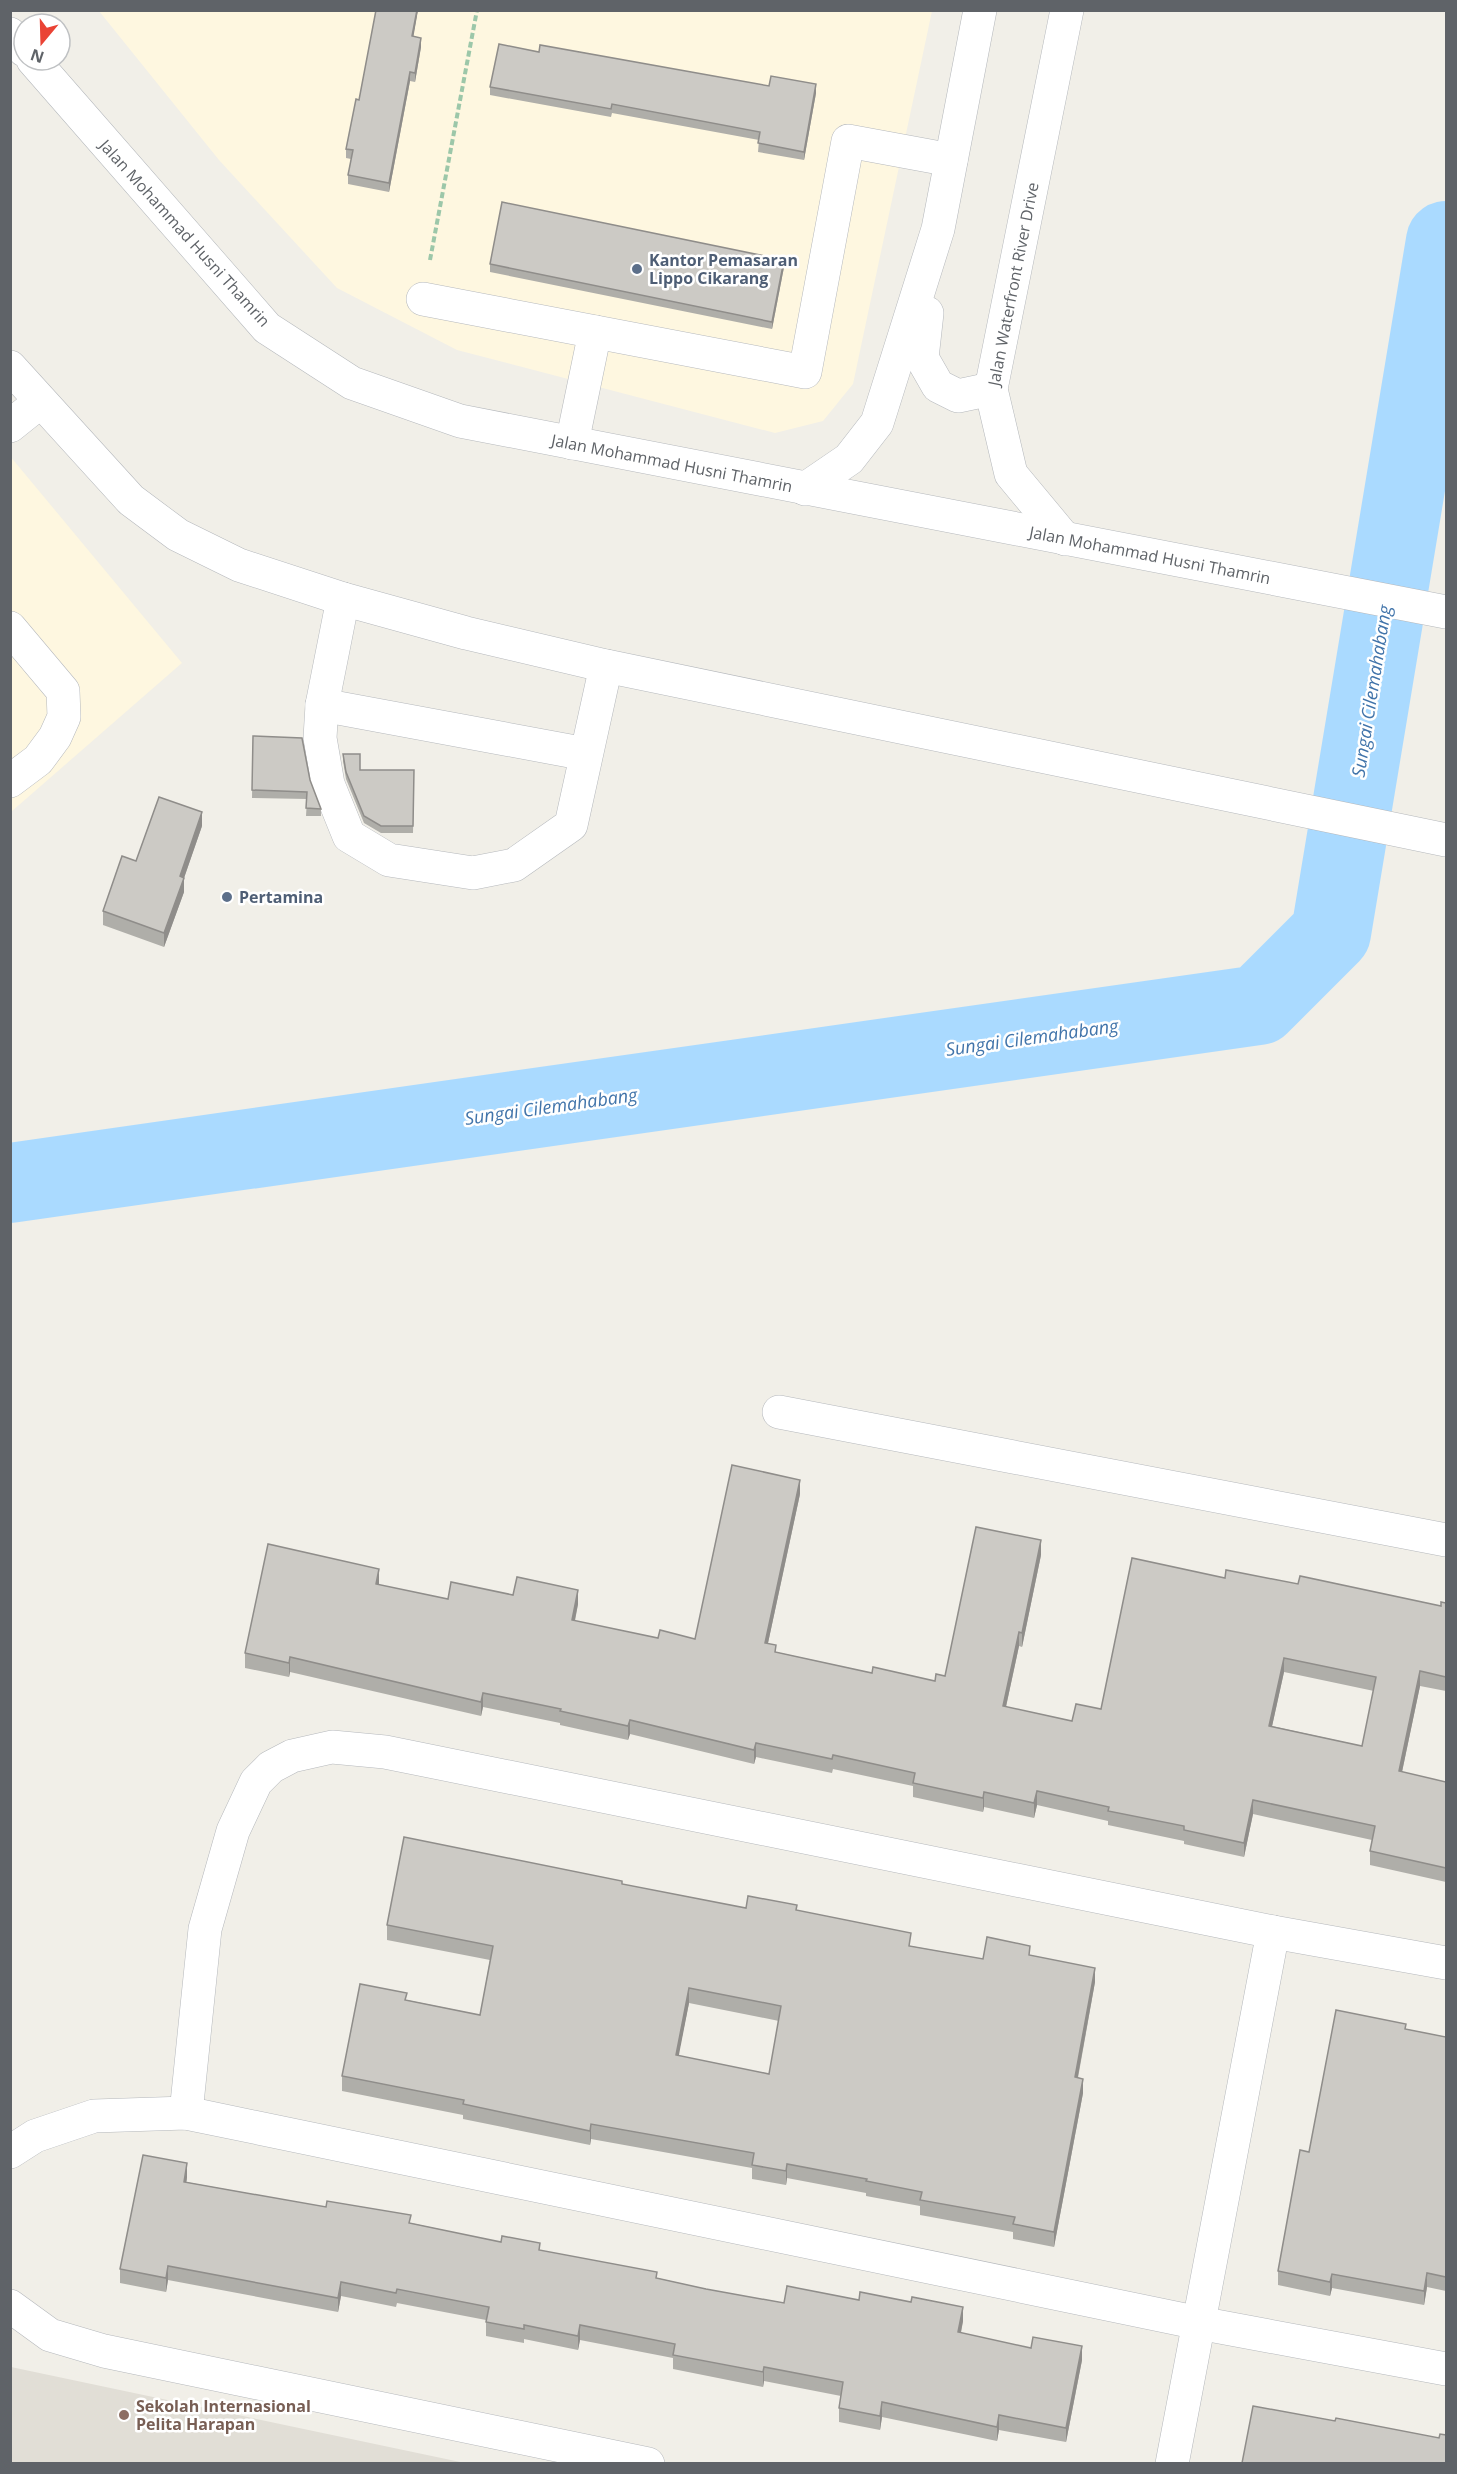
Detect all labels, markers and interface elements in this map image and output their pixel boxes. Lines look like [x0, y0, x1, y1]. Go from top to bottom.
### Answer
north arrow [12, 12, 72, 72]
text: N [27, 44, 47, 69]
street label: Jalan Mohammad Husni Thamrin [93, 133, 275, 331]
street label: Jalan Waterfront River Drive [982, 180, 1044, 390]
place label: Kantor Pemasaran Lippo Cikarang [649, 249, 798, 289]
marker: Kantor Pemasaran Lippo Cikarang [630, 262, 644, 276]
street label: Jalan Mohammad Husni Thamrin [548, 428, 794, 497]
street label: Jalan Mohammad Husni Thamrin [1026, 520, 1272, 589]
water label: Sungai Cilemahabang [1346, 603, 1397, 779]
place label: Pertamina [239, 886, 323, 908]
marker: Pertamina [220, 890, 234, 904]
water label: Sungai Cilemahabang [944, 1013, 1120, 1061]
water label: Sungai Cilemahabang [463, 1082, 639, 1130]
place label: Sekolah Internasional Pelita Harapan [136, 2395, 311, 2435]
marker: Sekolah Internasional Pelita Harapan [117, 2408, 131, 2422]

